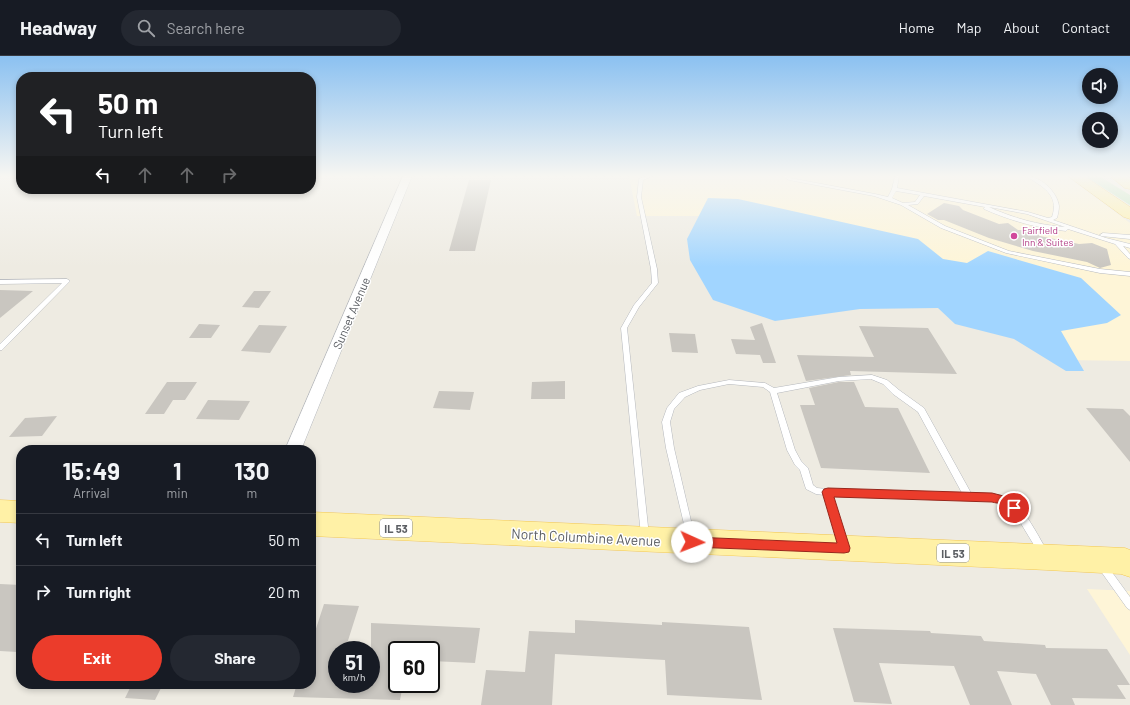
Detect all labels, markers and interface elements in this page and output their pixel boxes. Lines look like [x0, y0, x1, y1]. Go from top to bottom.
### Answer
search box [121, 10, 401, 46]
text: Headway [20, 16, 97, 39]
icon: search [135, 17, 157, 39]
text: Search here [167, 19, 245, 37]
text: Home [899, 19, 935, 36]
text: Map [957, 19, 981, 36]
text: About [1003, 19, 1040, 36]
text: Contact [1062, 19, 1110, 36]
map controls [1082, 68, 1118, 148]
button: sound [1082, 68, 1118, 104]
text: 50 m [98, 86, 158, 120]
icon: left [32, 88, 84, 140]
button: search [1082, 112, 1118, 148]
text: Turn left [98, 120, 164, 142]
icon: left [92, 164, 114, 186]
icon: ahead [134, 164, 156, 186]
icon: ahead [176, 164, 198, 186]
icon: right [218, 164, 240, 186]
place label: Fairfield Inn & Suites [1022, 224, 1073, 248]
marker: Fairfield Inn & Suites [1009, 231, 1019, 241]
street label: Sunset Avenue [330, 275, 372, 351]
text: 15:49 [63, 456, 120, 485]
text: 1 [173, 456, 181, 485]
text: 130 [234, 456, 269, 485]
text: Arrival [73, 485, 109, 501]
text: min [167, 485, 188, 501]
text: m [246, 485, 257, 501]
pin [997, 491, 1031, 525]
icon: arrive [1003, 497, 1025, 519]
road number: IL 53 [380, 519, 412, 537]
position arrow [671, 521, 713, 563]
street label: North Columbine Avenue [511, 525, 661, 549]
icon: left [32, 529, 54, 551]
text: Turn left [66, 531, 122, 549]
text: 50 m [268, 531, 300, 549]
road number: IL 53 [937, 544, 969, 562]
icon: right [32, 581, 54, 603]
text: Turn right [66, 583, 131, 601]
text: 20 m [268, 583, 300, 601]
button: Exit [32, 635, 162, 681]
button: Share [170, 635, 300, 681]
speed limit sign: 60 [388, 641, 440, 693]
text: 51 [345, 650, 363, 674]
text: km/h [343, 671, 365, 683]

